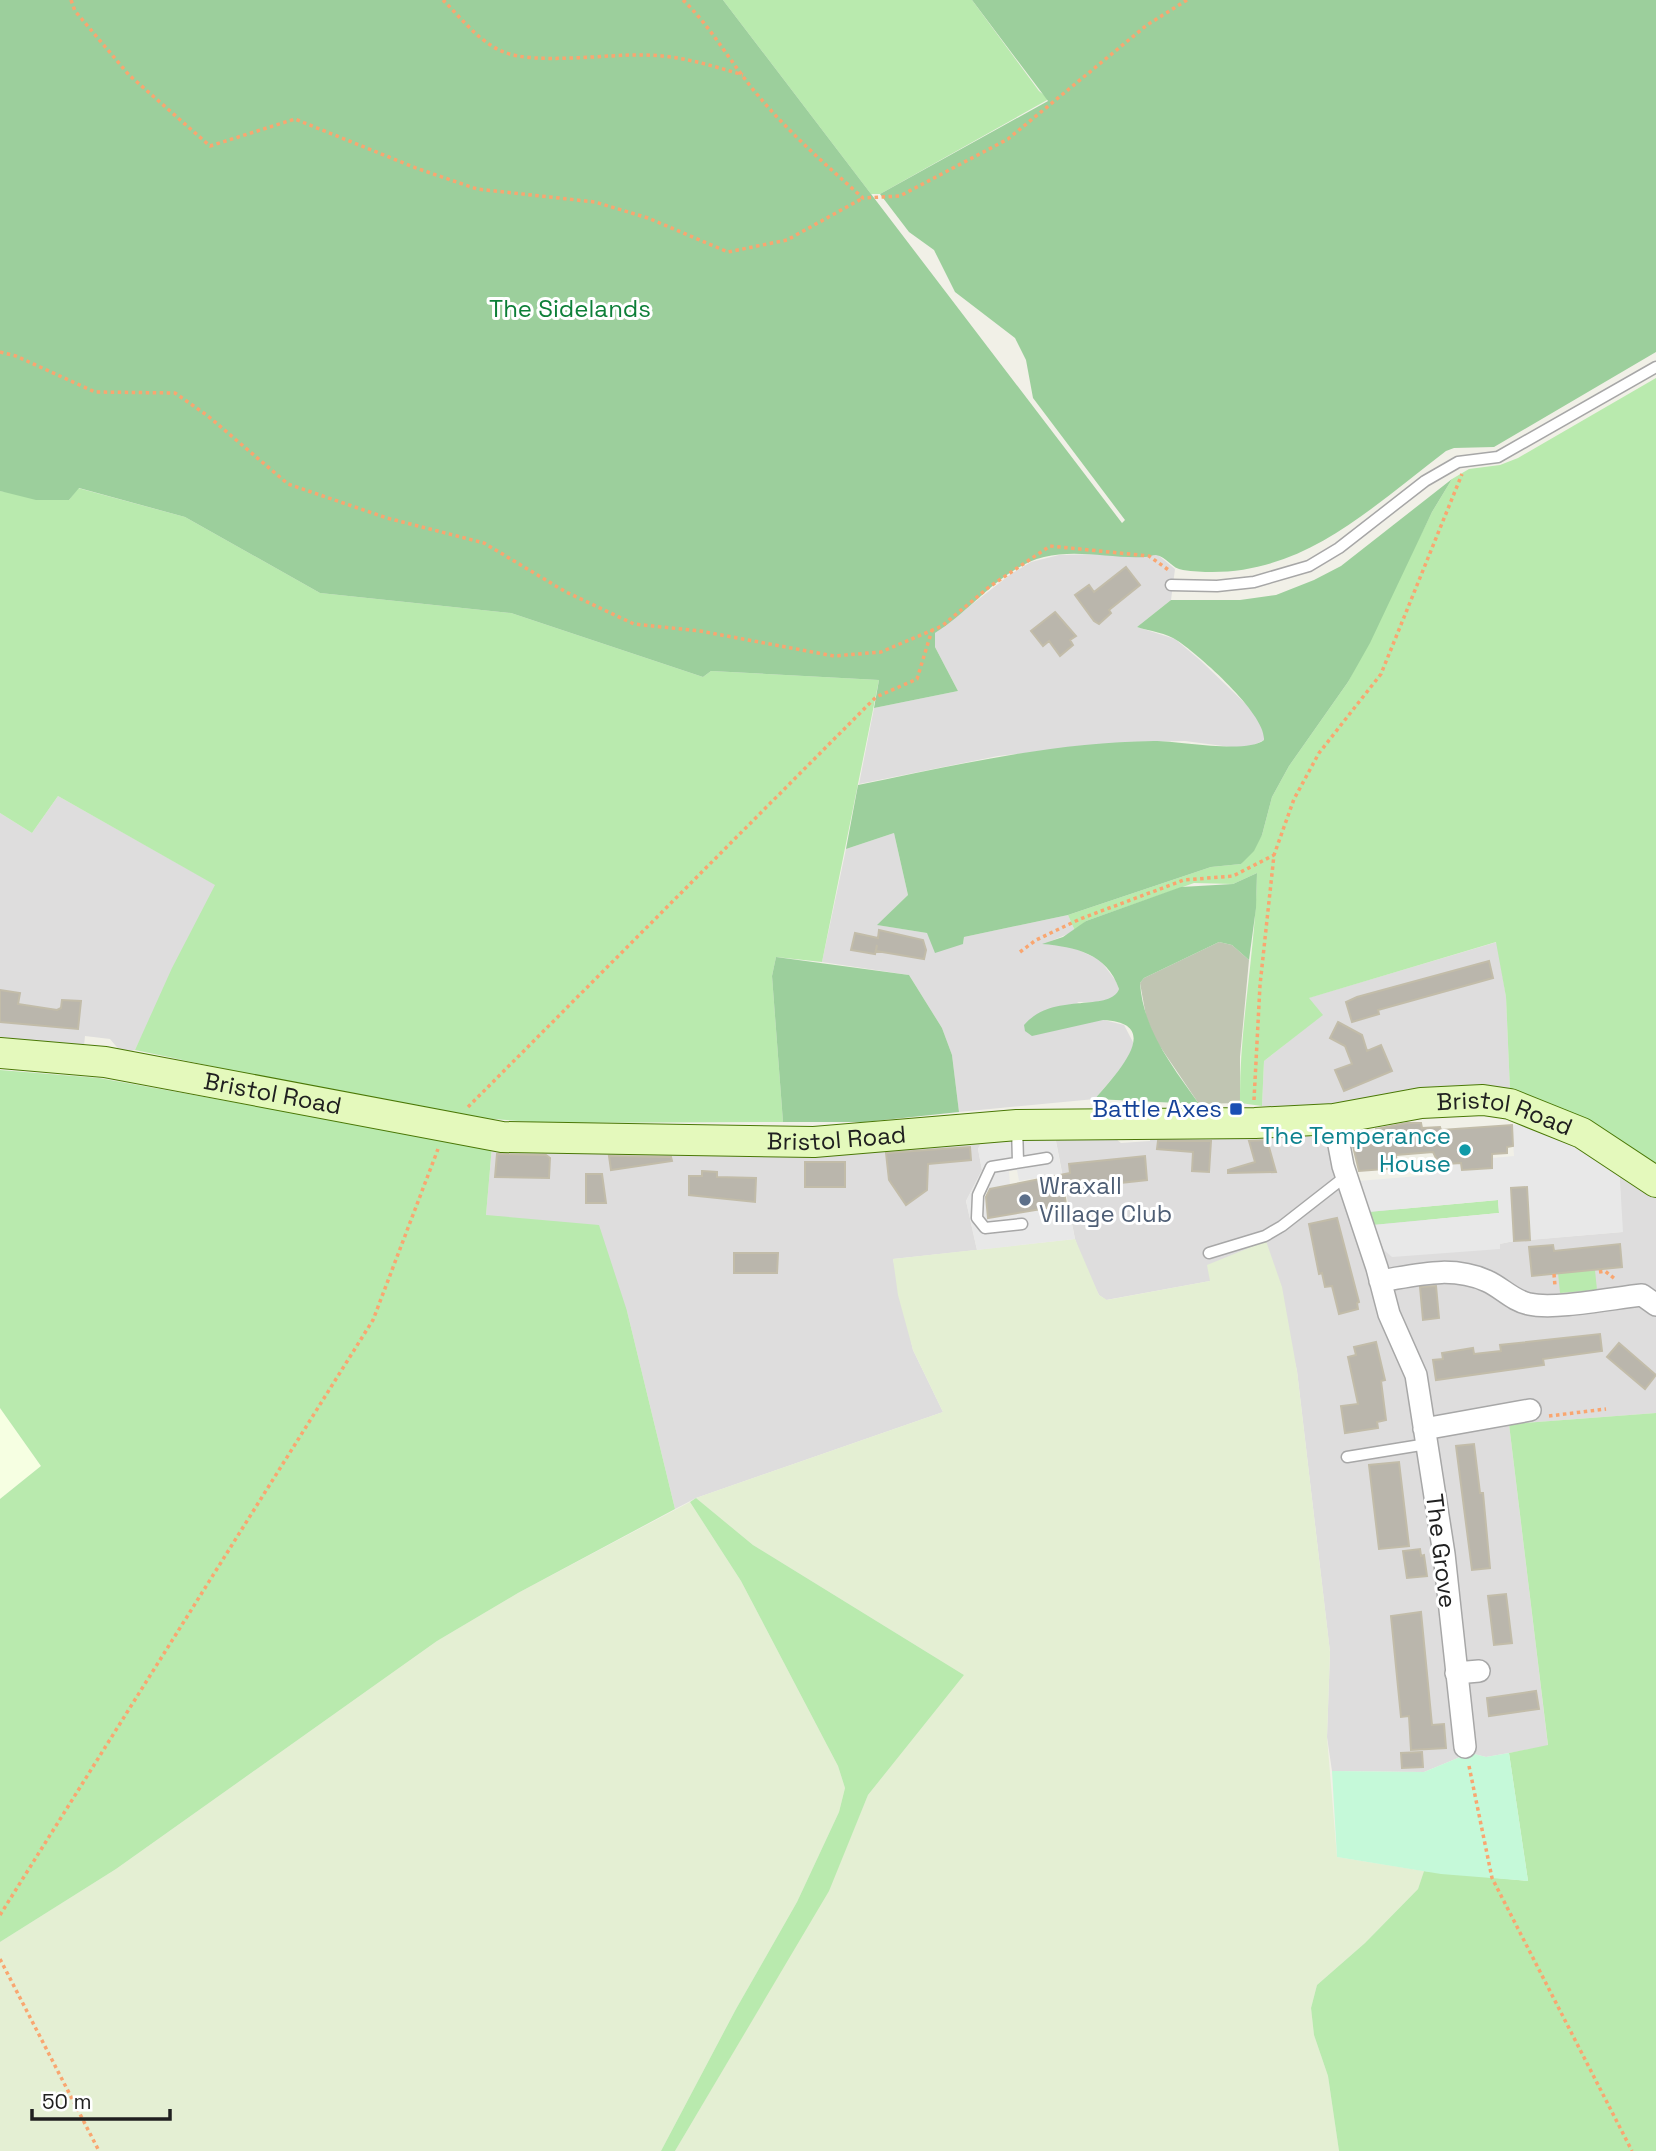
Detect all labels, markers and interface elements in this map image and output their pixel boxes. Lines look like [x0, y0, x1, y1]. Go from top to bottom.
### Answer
park label: The Sidelands [489, 293, 651, 324]
street label: Bristol Road [201, 1065, 344, 1121]
street label: Bristol Road [1436, 1084, 1577, 1142]
place label: Battle Axes [1092, 1093, 1222, 1124]
marker: Battle Axes [1228, 1101, 1244, 1117]
street label: Bristol Road [766, 1118, 907, 1157]
place label: The Temperance House [1260, 1120, 1451, 1179]
marker: The Temperance House [1457, 1142, 1473, 1158]
place label: Wraxall Village Club [1039, 1170, 1172, 1229]
marker: Wraxall Village Club [1017, 1192, 1033, 1208]
street label: The Grove [1419, 1492, 1464, 1610]
scale bar [32, 2078, 170, 2122]
text: 50 m [42, 2088, 92, 2115]

